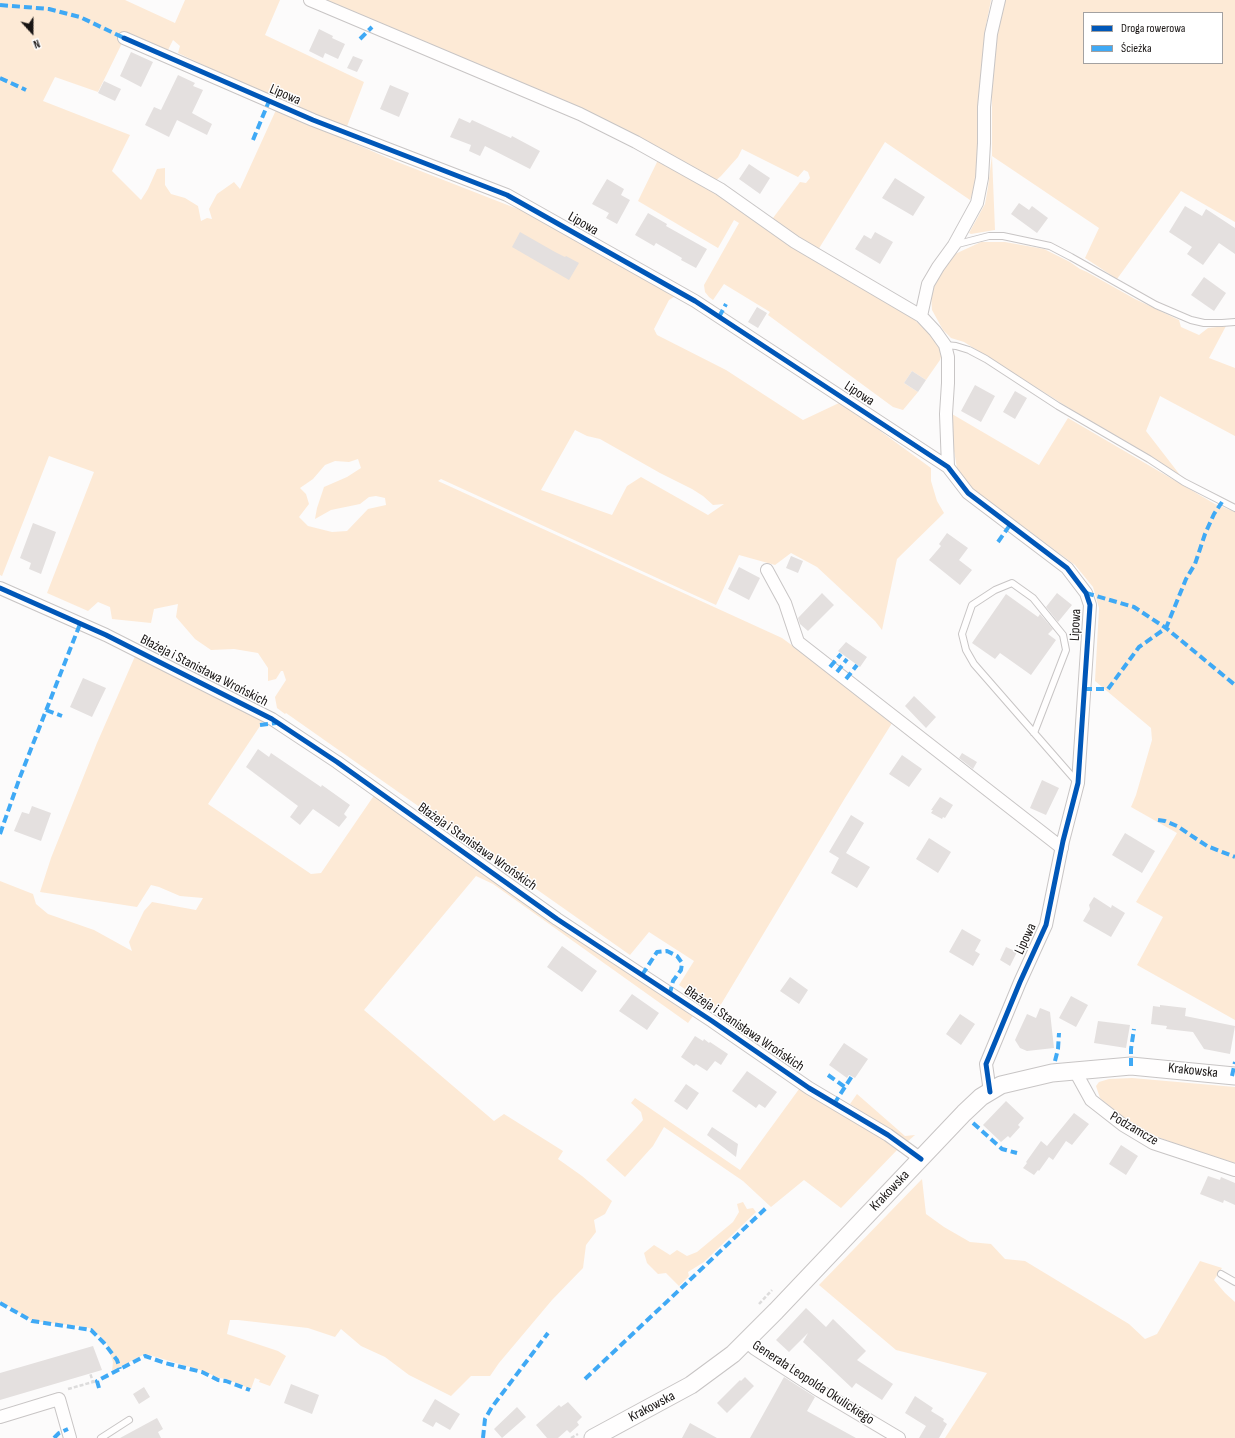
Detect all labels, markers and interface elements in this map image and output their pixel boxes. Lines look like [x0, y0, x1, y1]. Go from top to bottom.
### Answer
north arrow [12, 12, 52, 52]
legend [1083, 12, 1223, 64]
text: Droga rowerowa [1121, 21, 1185, 36]
text: N [31, 37, 42, 51]
text: Ścieżka [1121, 41, 1152, 56]
street label: Lipowa [267, 81, 303, 109]
street label: Lipowa [565, 209, 601, 239]
street label: Lipowa [841, 378, 877, 410]
street label: Lipowa [1067, 608, 1085, 642]
street label: Błażeja i Stanisława Wrońskich [137, 631, 271, 711]
street label: Błażeja i Stanisława Wrońskich [414, 800, 540, 894]
street label: Lipowa [1012, 921, 1040, 957]
street label: Błażeja i Stanisława Wrońskich [681, 983, 807, 1075]
street label: Krakowska [1167, 1060, 1219, 1082]
street label: Podzamcze [1107, 1108, 1161, 1150]
street label: Krakowska [867, 1167, 913, 1215]
street label: Generała Leopolda Okulickiego [749, 1337, 877, 1429]
street label: Krakowska [626, 1388, 678, 1426]

